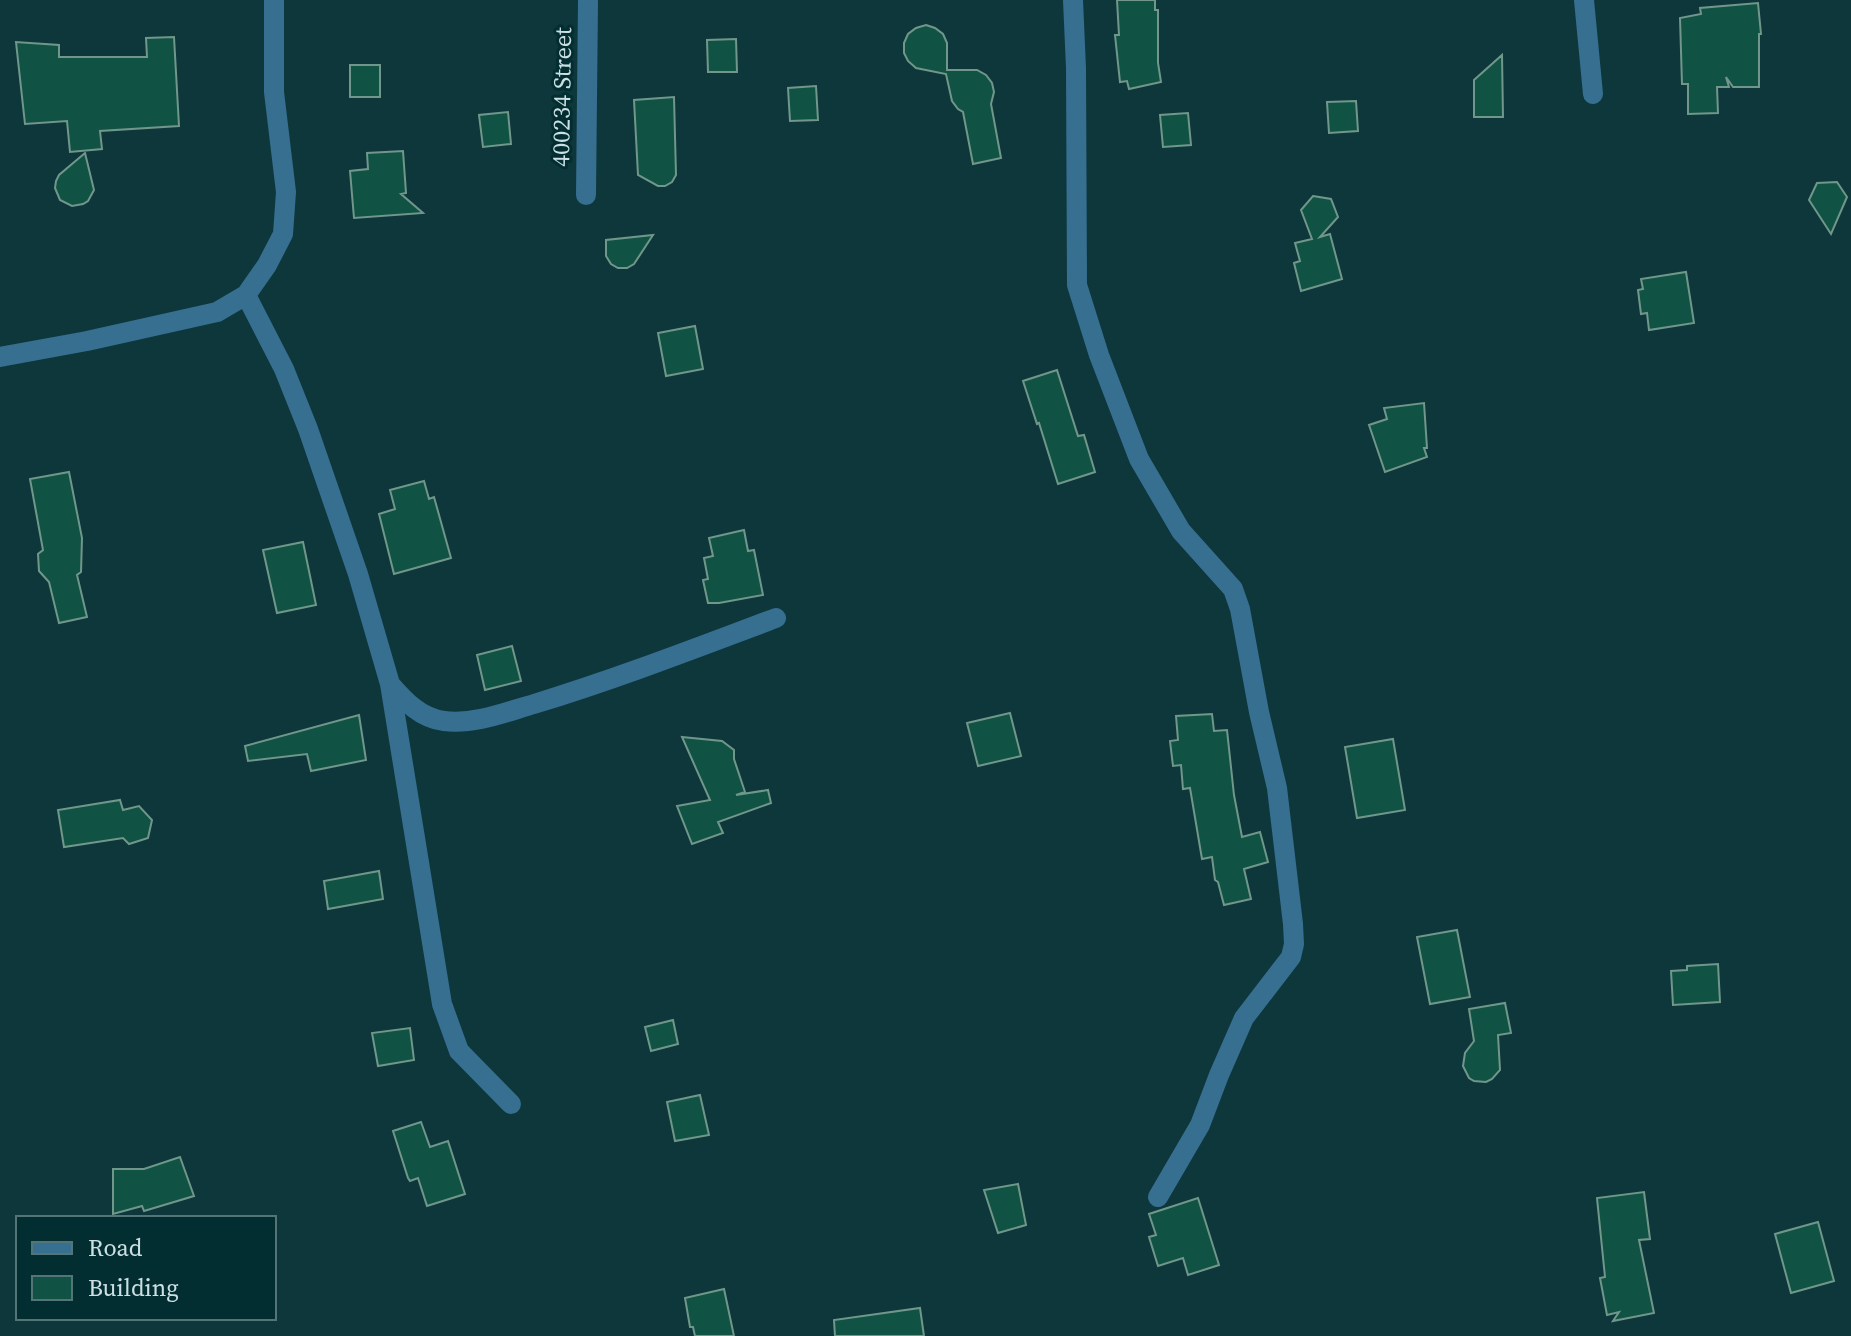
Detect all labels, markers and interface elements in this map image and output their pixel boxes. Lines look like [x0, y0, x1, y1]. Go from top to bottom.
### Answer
street label: 400234 Street [544, 27, 579, 167]
legend [16, 1216, 276, 1320]
text: Road [88, 1231, 143, 1264]
text: Building [88, 1271, 179, 1304]

